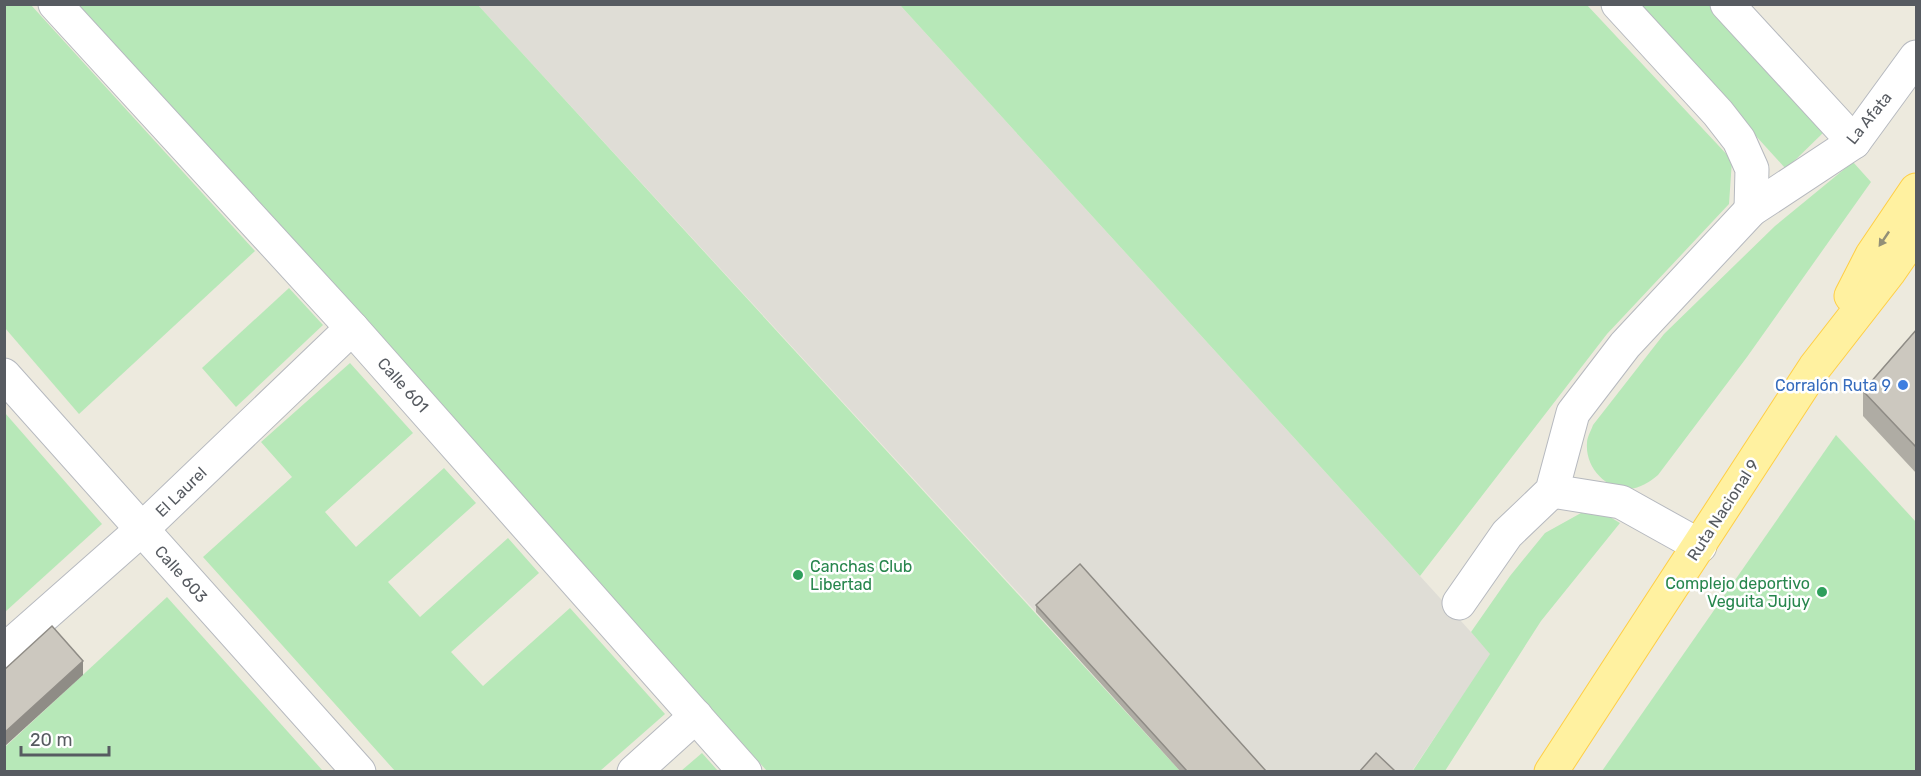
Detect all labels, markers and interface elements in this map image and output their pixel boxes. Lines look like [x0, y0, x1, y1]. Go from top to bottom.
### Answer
street label: La Afata [1842, 88, 1896, 148]
one-way arrow [1878, 230, 1889, 247]
street label: Calle 601 [374, 354, 432, 416]
place label: Corralón Ruta 9 [1775, 376, 1891, 395]
marker: Corralón Ruta 9 [1896, 378, 1910, 392]
street label: Ruta Nacional 9 [1683, 456, 1763, 564]
street label: El Laurel [151, 463, 211, 521]
street label: Calle 603 [151, 542, 211, 606]
place label: Canchas Club Libertad [810, 557, 912, 594]
marker: Canchas Club Libertad [791, 568, 805, 582]
place label: Complejo deportivo Veguita Jujuy [1665, 574, 1810, 611]
marker: Complejo deportivo Veguita Jujuy [1815, 585, 1829, 599]
scale bar [21, 719, 110, 757]
text: 20 m [30, 729, 72, 751]

